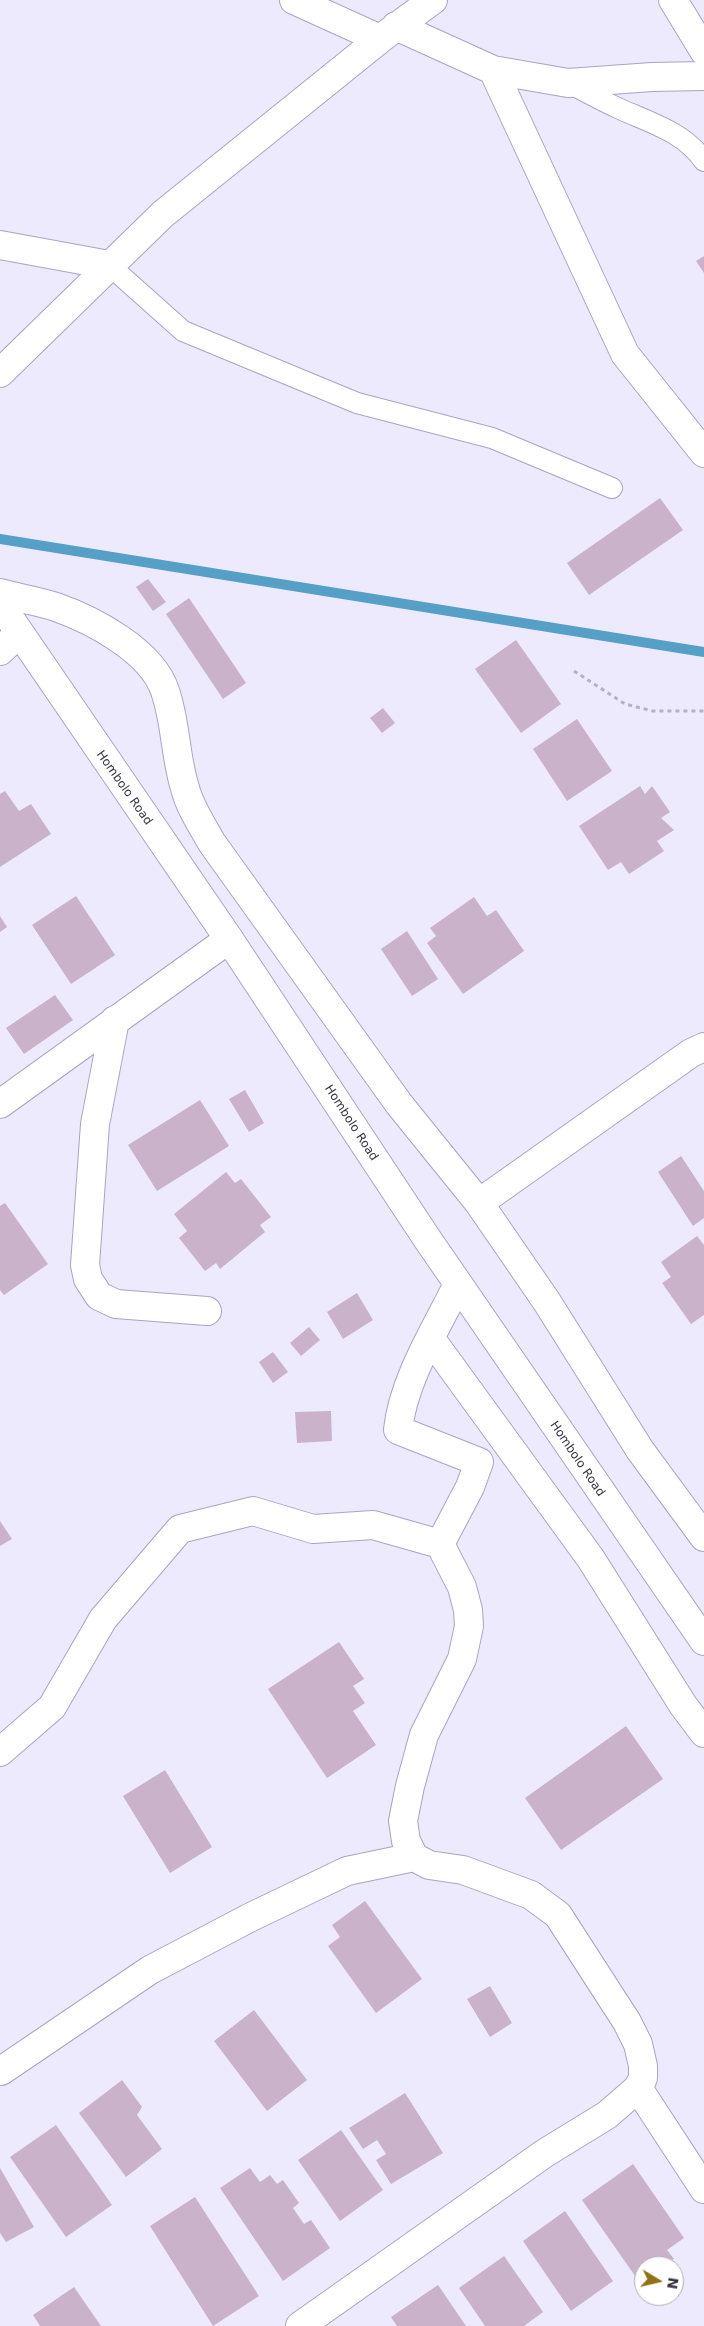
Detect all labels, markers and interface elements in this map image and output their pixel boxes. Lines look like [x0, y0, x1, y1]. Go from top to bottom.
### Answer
street label: Hombolo Road [93, 748, 155, 828]
street label: Hombolo Road [321, 1082, 381, 1164]
street label: Hombolo Road [547, 1419, 607, 1499]
north arrow [634, 2256, 684, 2306]
text: N [664, 2276, 682, 2290]

